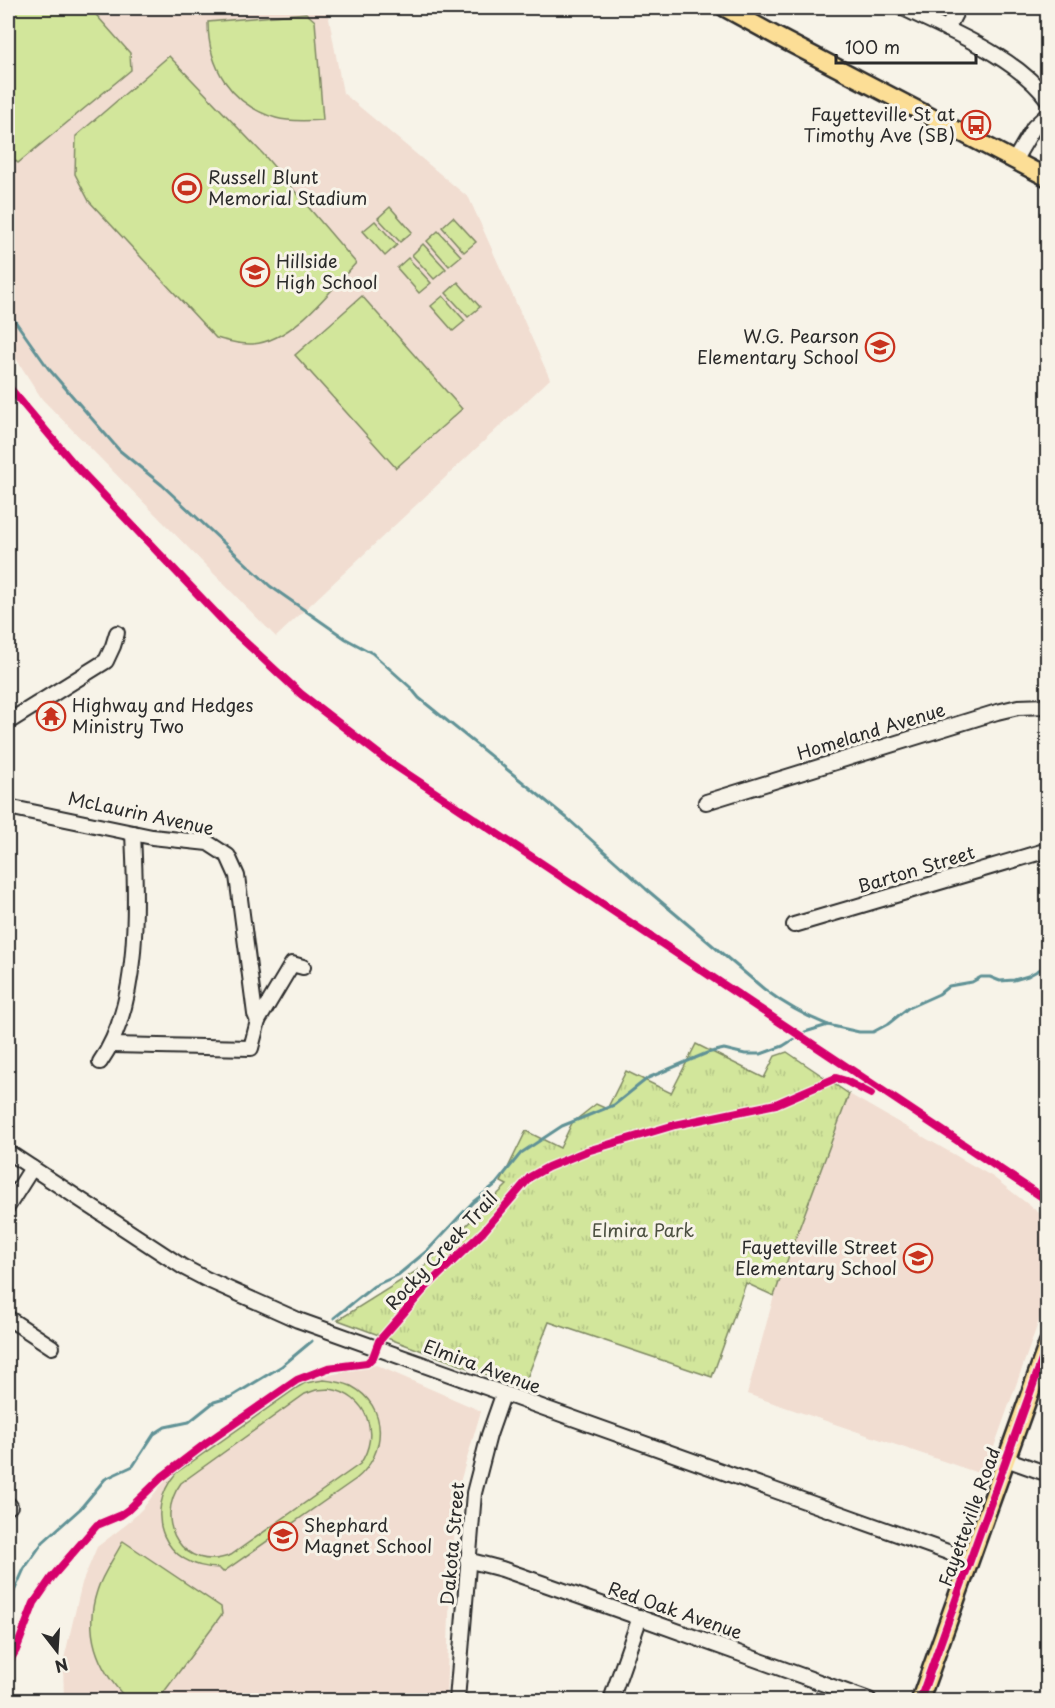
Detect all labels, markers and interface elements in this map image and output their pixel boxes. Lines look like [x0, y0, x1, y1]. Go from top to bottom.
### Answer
scale bar [836, 27, 976, 65]
text: 100 m [845, 33, 900, 60]
place label: Fayetteville St at Timothy Ave (SB) [804, 100, 955, 148]
bus stop icon: Fayetteville St at Timothy Ave (SB) [960, 109, 992, 141]
place label: Russell Blunt Memorial Stadium [208, 163, 367, 211]
sports icon: Russell Blunt Memorial Stadium [171, 172, 203, 204]
place label: Hillside High School [276, 247, 378, 295]
school or university icon: Hillside High School [239, 256, 271, 288]
place label: W.G. Pearson Elementary School [697, 322, 859, 370]
school or university icon: W.G. Pearson Elementary School [864, 331, 896, 363]
place label: Highway and Hedges Ministry Two [72, 691, 254, 739]
street label: Homeland Avenue [793, 695, 948, 766]
temple icon: Highway and Hedges Ministry Two [35, 700, 67, 732]
street label: McLaurin Avenue [66, 784, 217, 841]
street label: Barton Street [853, 838, 978, 899]
street label: Rocky Creek Trail [379, 1185, 503, 1315]
park label: Elmira Park [592, 1216, 694, 1243]
place label: Fayetteville Street Elementary School [735, 1233, 897, 1281]
school or university icon: Fayetteville Street Elementary School [902, 1242, 934, 1274]
street label: Elmira Avenue [420, 1332, 545, 1399]
street label: Fayetteville Road [931, 1443, 1006, 1590]
street label: Dakota Street [433, 1481, 470, 1607]
place label: Shephard Magnet School [304, 1511, 432, 1559]
school or university icon: Shephard Magnet School [267, 1520, 299, 1552]
street label: Red Oak Avenue [605, 1574, 746, 1645]
north arrow [27, 1621, 87, 1681]
text: N [52, 1653, 71, 1680]

